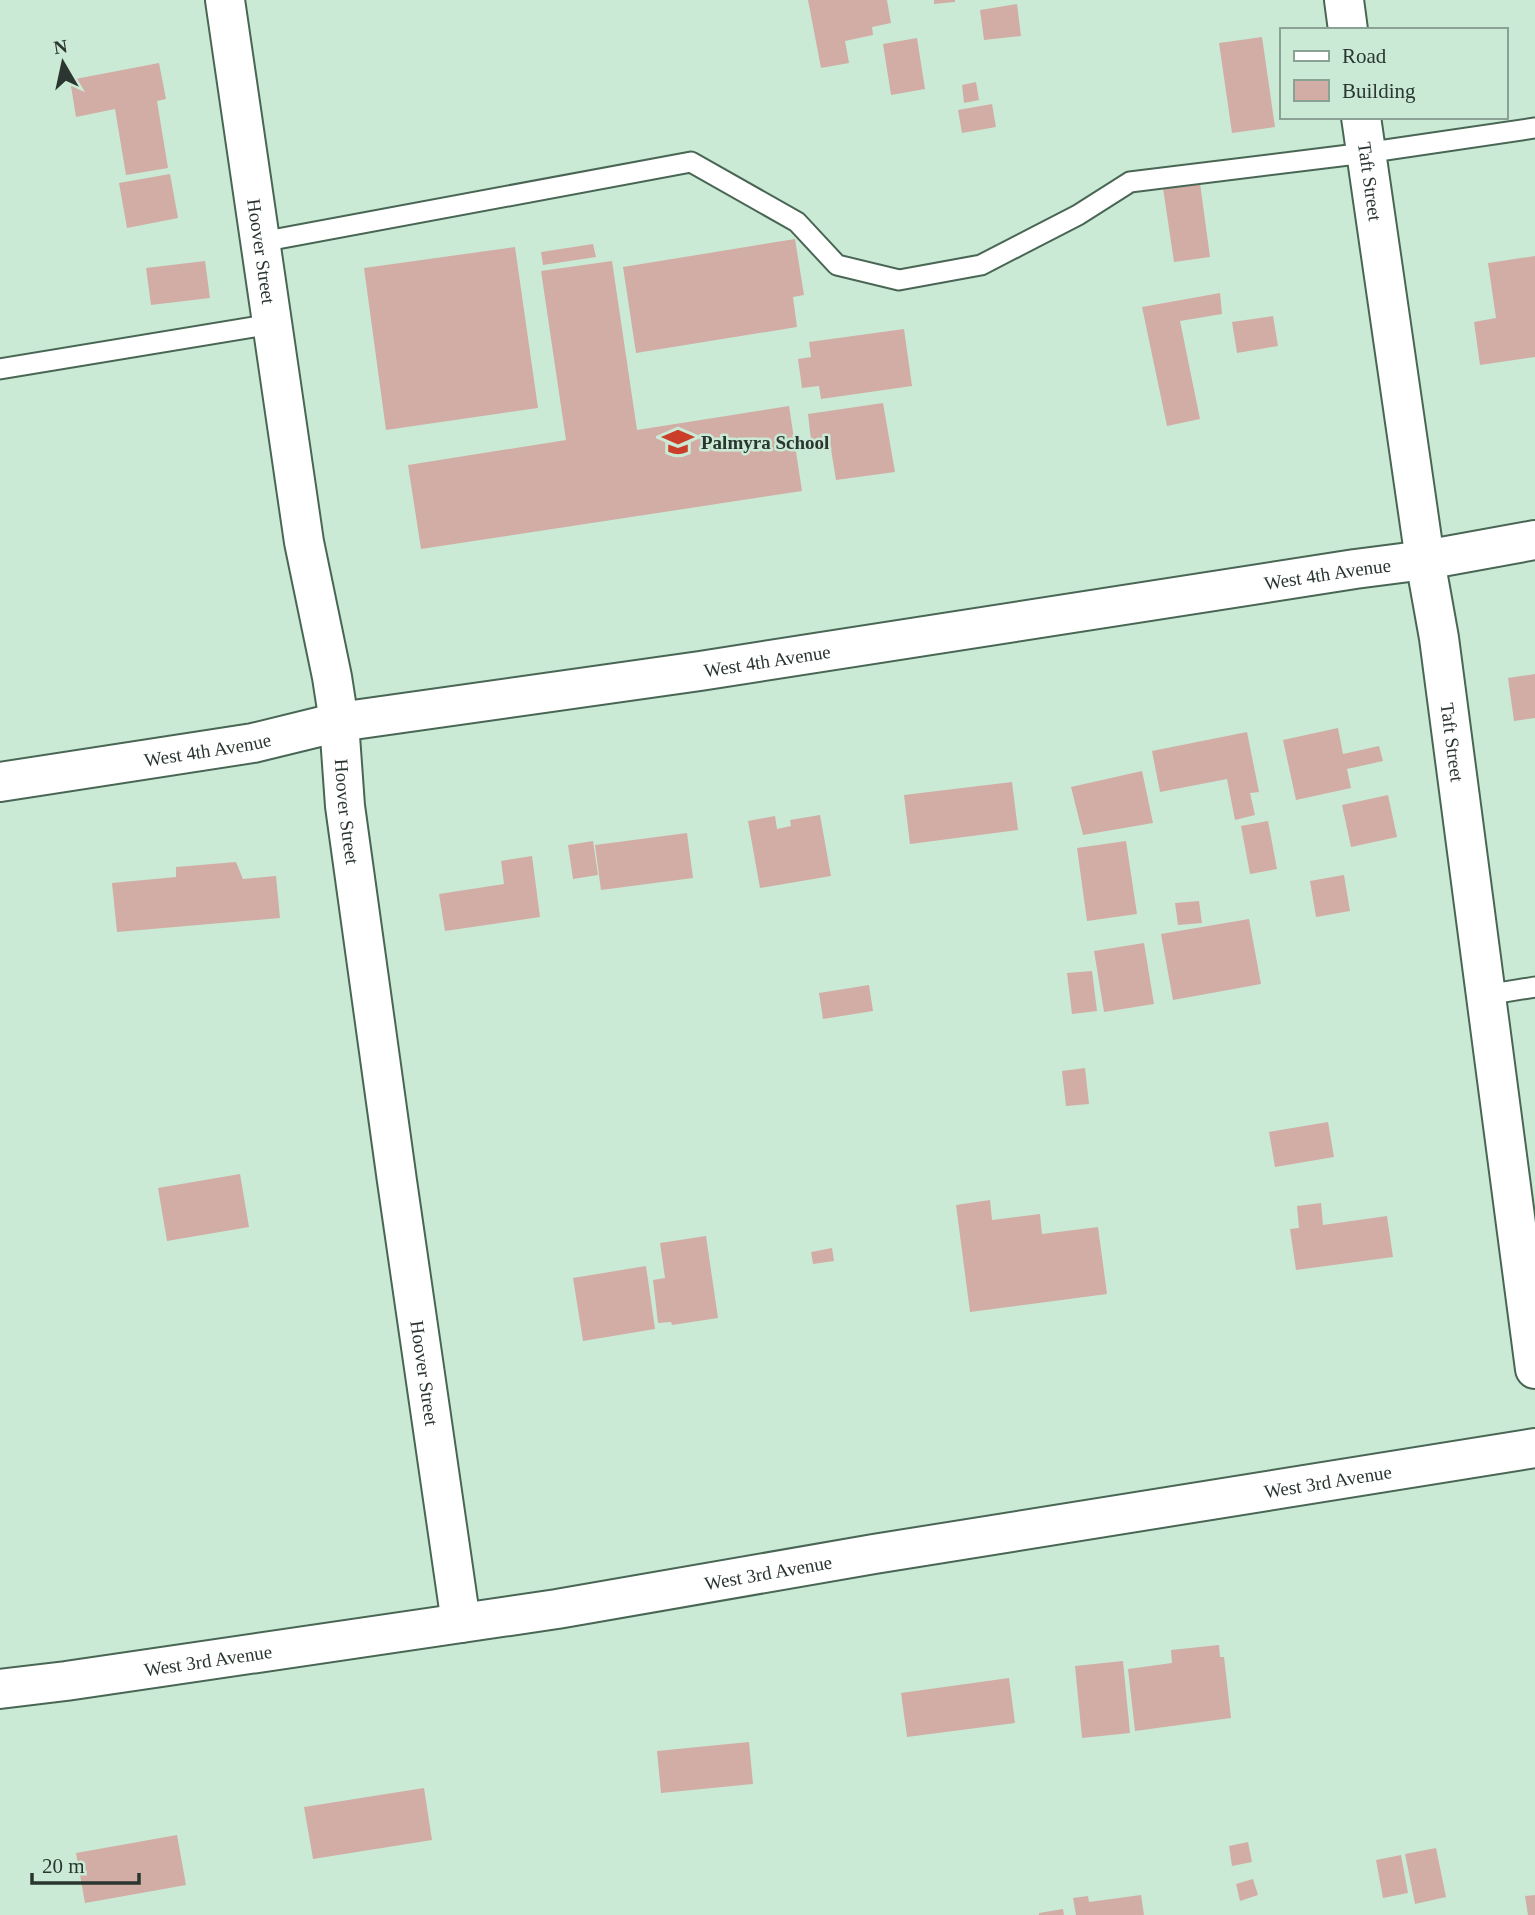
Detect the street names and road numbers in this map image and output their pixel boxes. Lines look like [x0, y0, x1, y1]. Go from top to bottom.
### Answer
street label: Taft Street [1354, 141, 1386, 223]
street label: Hoover Street [243, 197, 279, 306]
street label: West 4th Avenue [1263, 554, 1392, 594]
street label: West 4th Avenue [702, 641, 832, 681]
street label: Taft Street [1437, 702, 1468, 784]
street label: West 4th Avenue [143, 729, 273, 771]
street label: Hoover Street [331, 758, 363, 866]
street label: Hoover Street [406, 1319, 442, 1428]
street label: West 3rd Avenue [1262, 1461, 1393, 1502]
street label: West 3rd Avenue [703, 1551, 834, 1594]
street label: West 3rd Avenue [143, 1641, 273, 1680]

